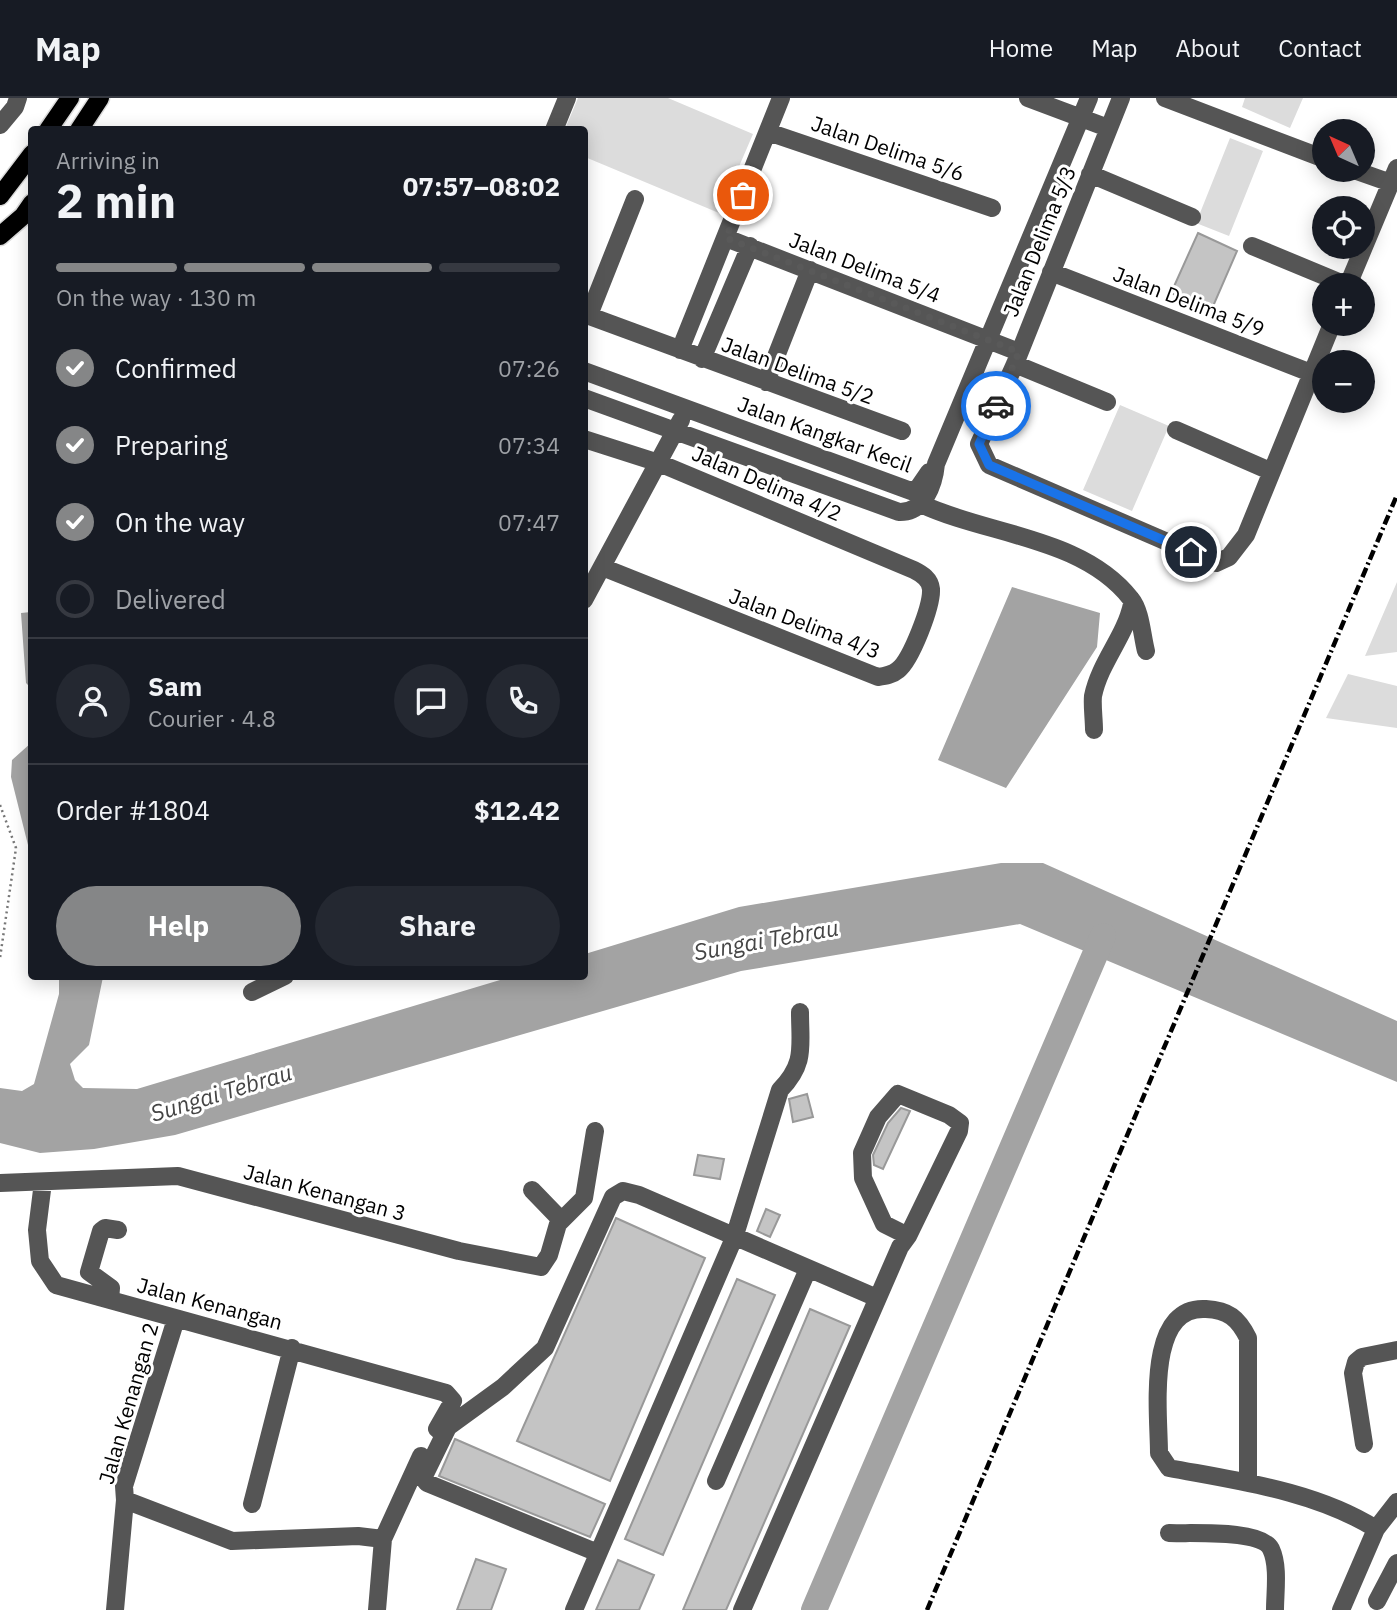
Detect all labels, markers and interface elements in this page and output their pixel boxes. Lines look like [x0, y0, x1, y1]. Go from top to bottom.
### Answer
text: Map [35, 27, 101, 70]
text: Home [989, 32, 1053, 64]
text: Map [1091, 32, 1137, 64]
text: About [1175, 32, 1240, 64]
text: Contact [1278, 32, 1362, 64]
street label: Jalan Delima 5/6 [808, 109, 968, 187]
north arrow [1312, 119, 1376, 182]
map controls [1312, 119, 1375, 413]
text: Arriving in [56, 145, 160, 175]
street label: Jalan Delima 5/3 [996, 162, 1082, 320]
pin [713, 165, 773, 225]
text: 07:57–08:02 [403, 169, 560, 203]
text: 2 min [56, 171, 176, 231]
icon: bag [724, 176, 762, 214]
button: locate [1312, 196, 1375, 259]
street label: Jalan Delima 5/4 [785, 225, 945, 309]
street label: Jalan Delima 5/9 [1109, 259, 1269, 343]
button: + [1312, 273, 1375, 336]
text: On the way · 130 m [56, 282, 256, 312]
street label: Jalan Delima 5/2 [718, 329, 878, 411]
icon: check [56, 349, 94, 387]
button: − [1312, 350, 1375, 413]
text: Confirmed [115, 351, 237, 385]
text: 07:26 [498, 353, 560, 383]
courier [961, 371, 1031, 441]
icon: car [977, 387, 1015, 425]
street label: Jalan Kangkar Kecil [734, 389, 916, 479]
icon: check [56, 426, 94, 464]
text: Preparing [115, 428, 228, 462]
text: 07:34 [498, 430, 560, 460]
street label: Jalan Delima 4/2 [688, 439, 846, 527]
icon: check [56, 503, 94, 541]
text: On the way [115, 505, 245, 539]
text: 07:47 [498, 507, 560, 537]
pin [1161, 522, 1221, 582]
icon: home [1172, 533, 1210, 571]
street label: Jalan Delima 4/3 [725, 581, 885, 665]
text: Delivered [115, 582, 226, 616]
button: person [56, 664, 130, 738]
button: chat [394, 664, 468, 738]
button: phone [486, 664, 560, 738]
text: Sam [148, 669, 202, 703]
text: Courier · 4.8 [148, 703, 276, 733]
text: Order #1804 [56, 793, 210, 827]
text: $12.42 [474, 793, 560, 827]
button: Help [56, 886, 301, 966]
button: Share [315, 886, 560, 966]
water label: Sungai Tebrau [691, 912, 841, 966]
water label: Sungai Tebrau [147, 1056, 295, 1128]
street label: Jalan Kenangan 3 [241, 1157, 409, 1227]
street label: Jalan Kenangan [134, 1270, 286, 1336]
street label: Jalan Kenangan 2 [92, 1319, 164, 1487]

